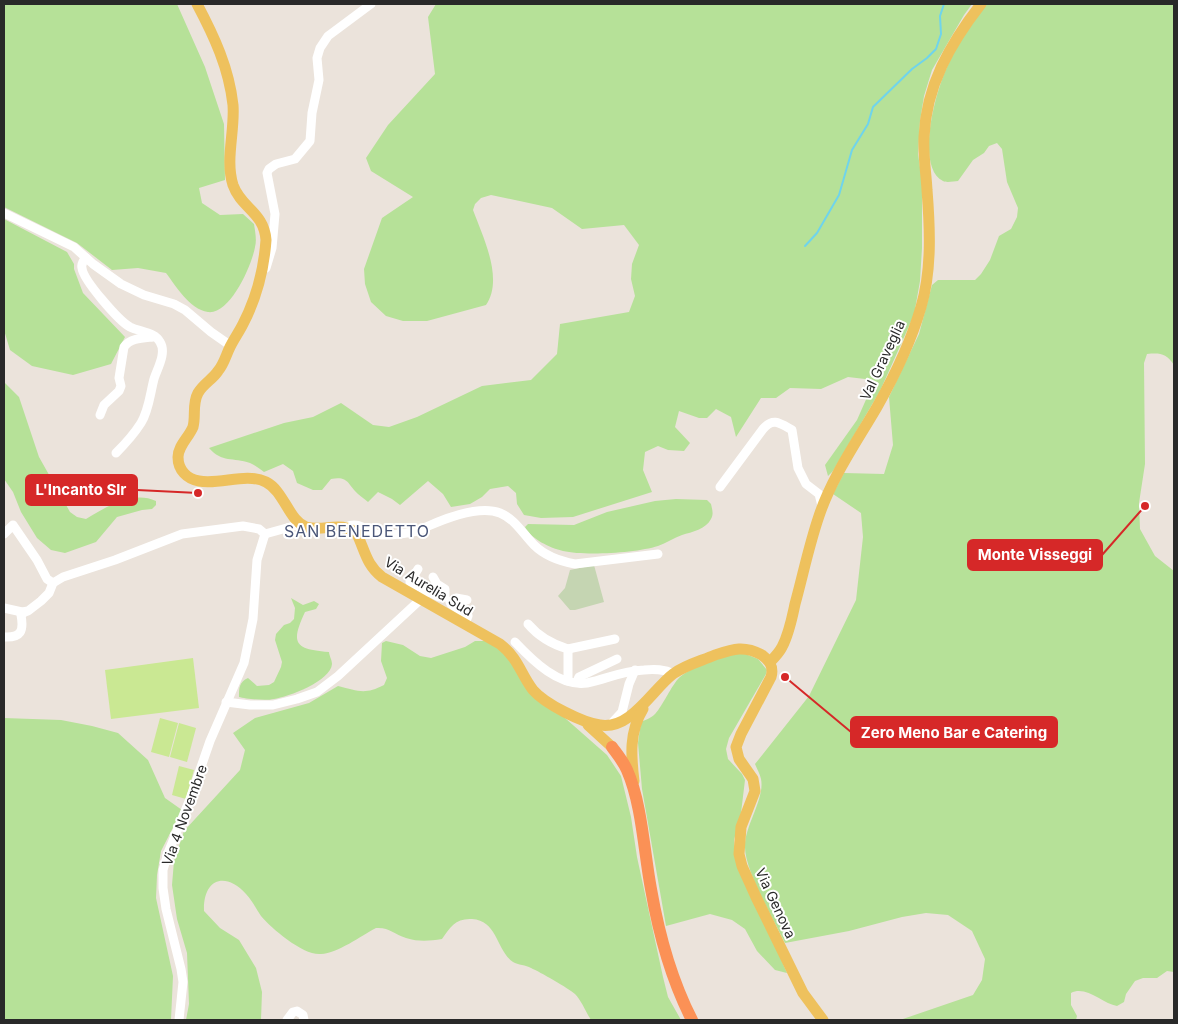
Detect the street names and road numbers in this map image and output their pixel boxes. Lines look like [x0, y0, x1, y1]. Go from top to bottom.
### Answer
street label: Val Graveglia [856, 317, 908, 403]
street label: Via Aurelia Sud [382, 553, 476, 619]
street label: Via 4 Novembre [158, 762, 210, 868]
street label: Via Genova [752, 865, 800, 941]

